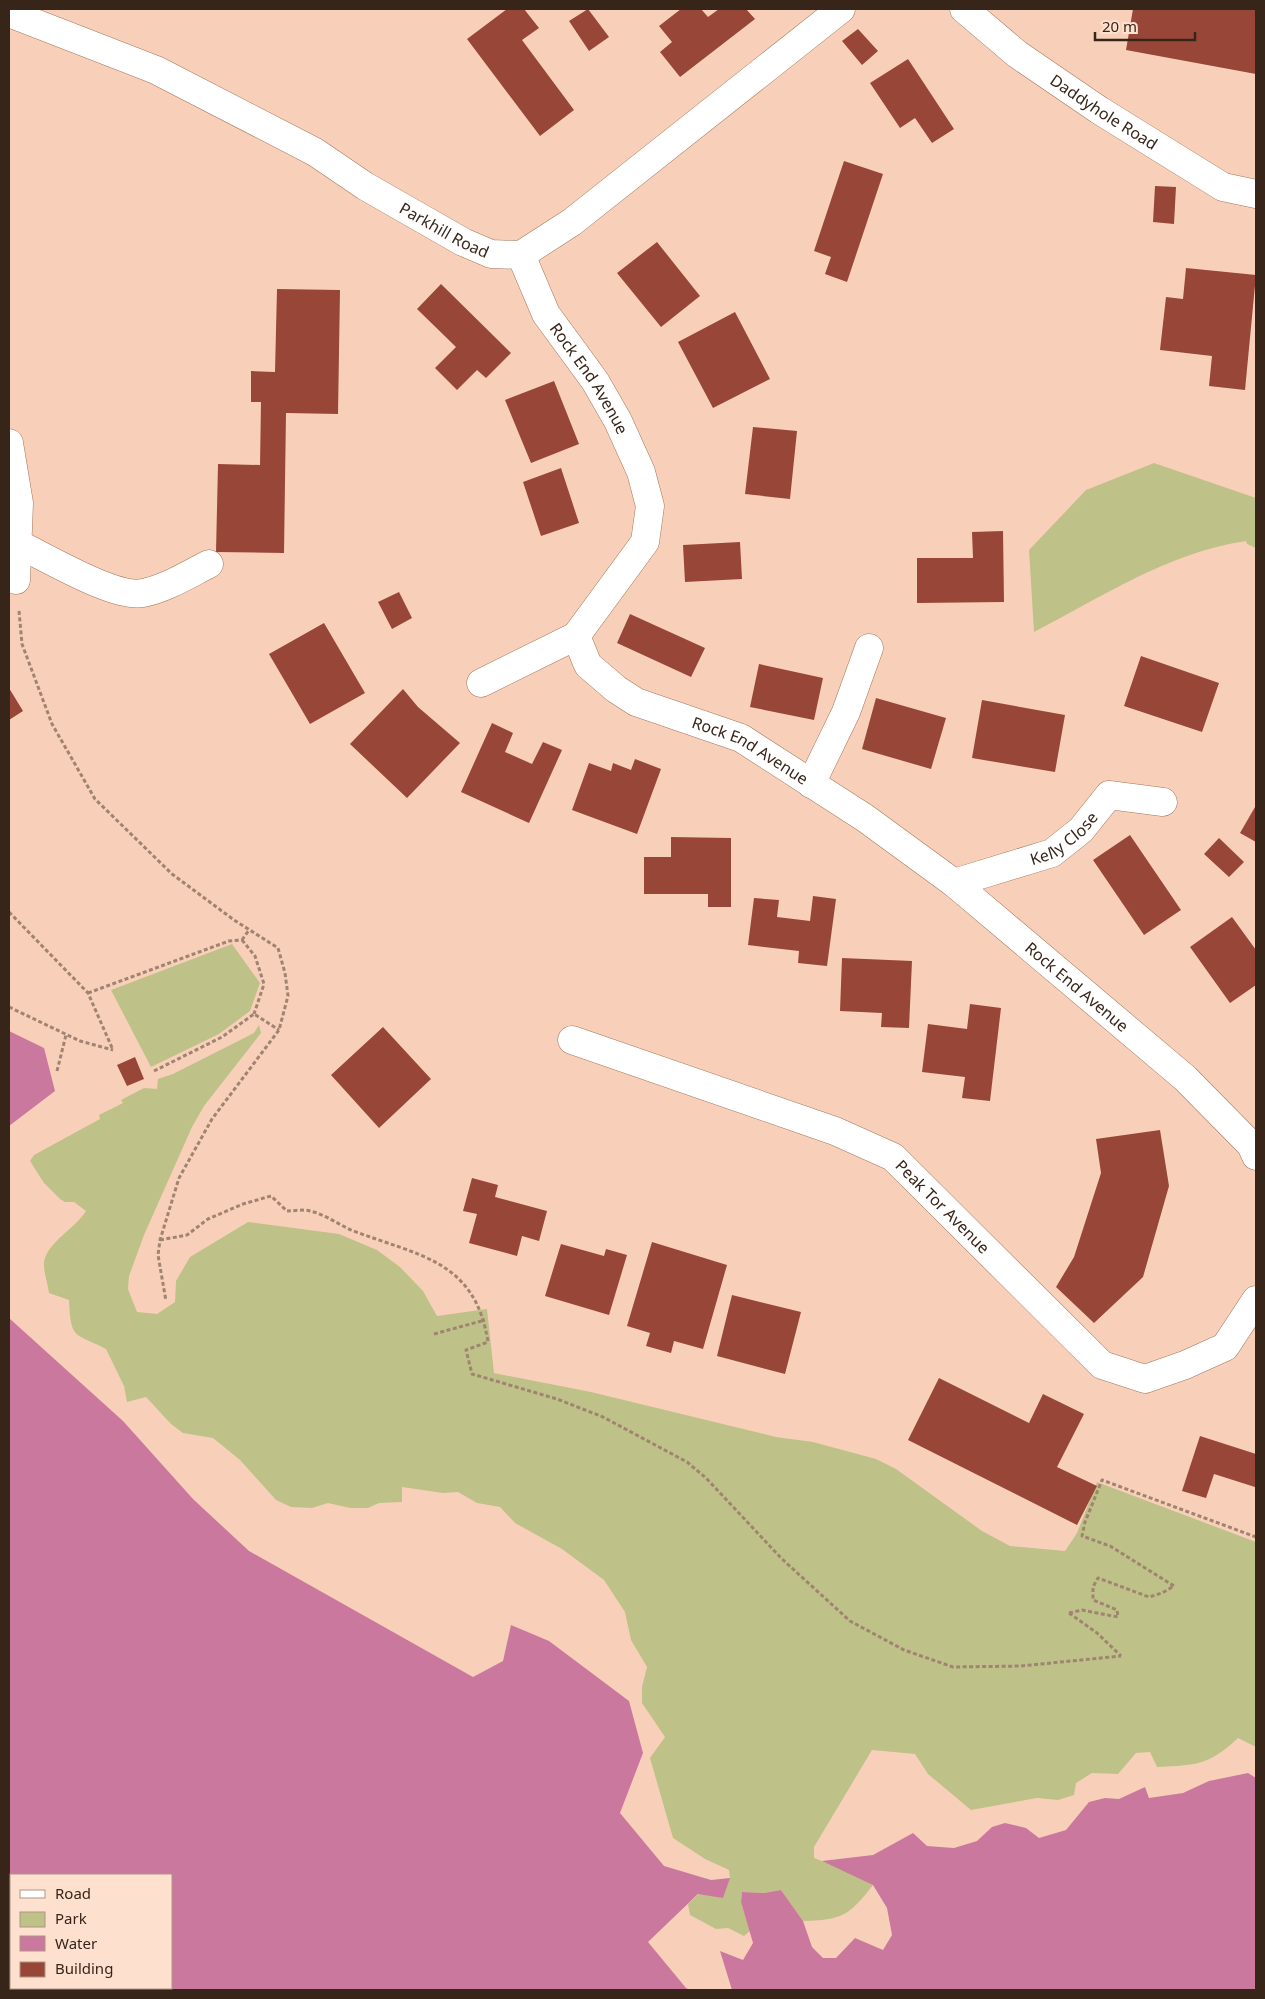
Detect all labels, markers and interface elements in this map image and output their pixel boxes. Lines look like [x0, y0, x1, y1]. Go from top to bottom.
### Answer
scale bar [1095, 10, 1195, 42]
text: 20 m [1102, 16, 1137, 36]
street label: Daddyhole Road [1046, 69, 1162, 155]
street label: Parkhill Road [396, 197, 493, 263]
street label: Rock End Avenue [545, 318, 634, 438]
street label: Rock End Avenue [689, 711, 813, 790]
street label: Kelly Close [1027, 807, 1102, 870]
street label: Rock End Avenue [1020, 937, 1133, 1037]
street label: Peak Tor Avenue [891, 1155, 995, 1258]
legend [10, 1874, 172, 1989]
text: Road [55, 1883, 91, 1903]
text: Park [55, 1908, 87, 1928]
text: Water [55, 1933, 97, 1953]
text: Building [55, 1958, 113, 1978]

